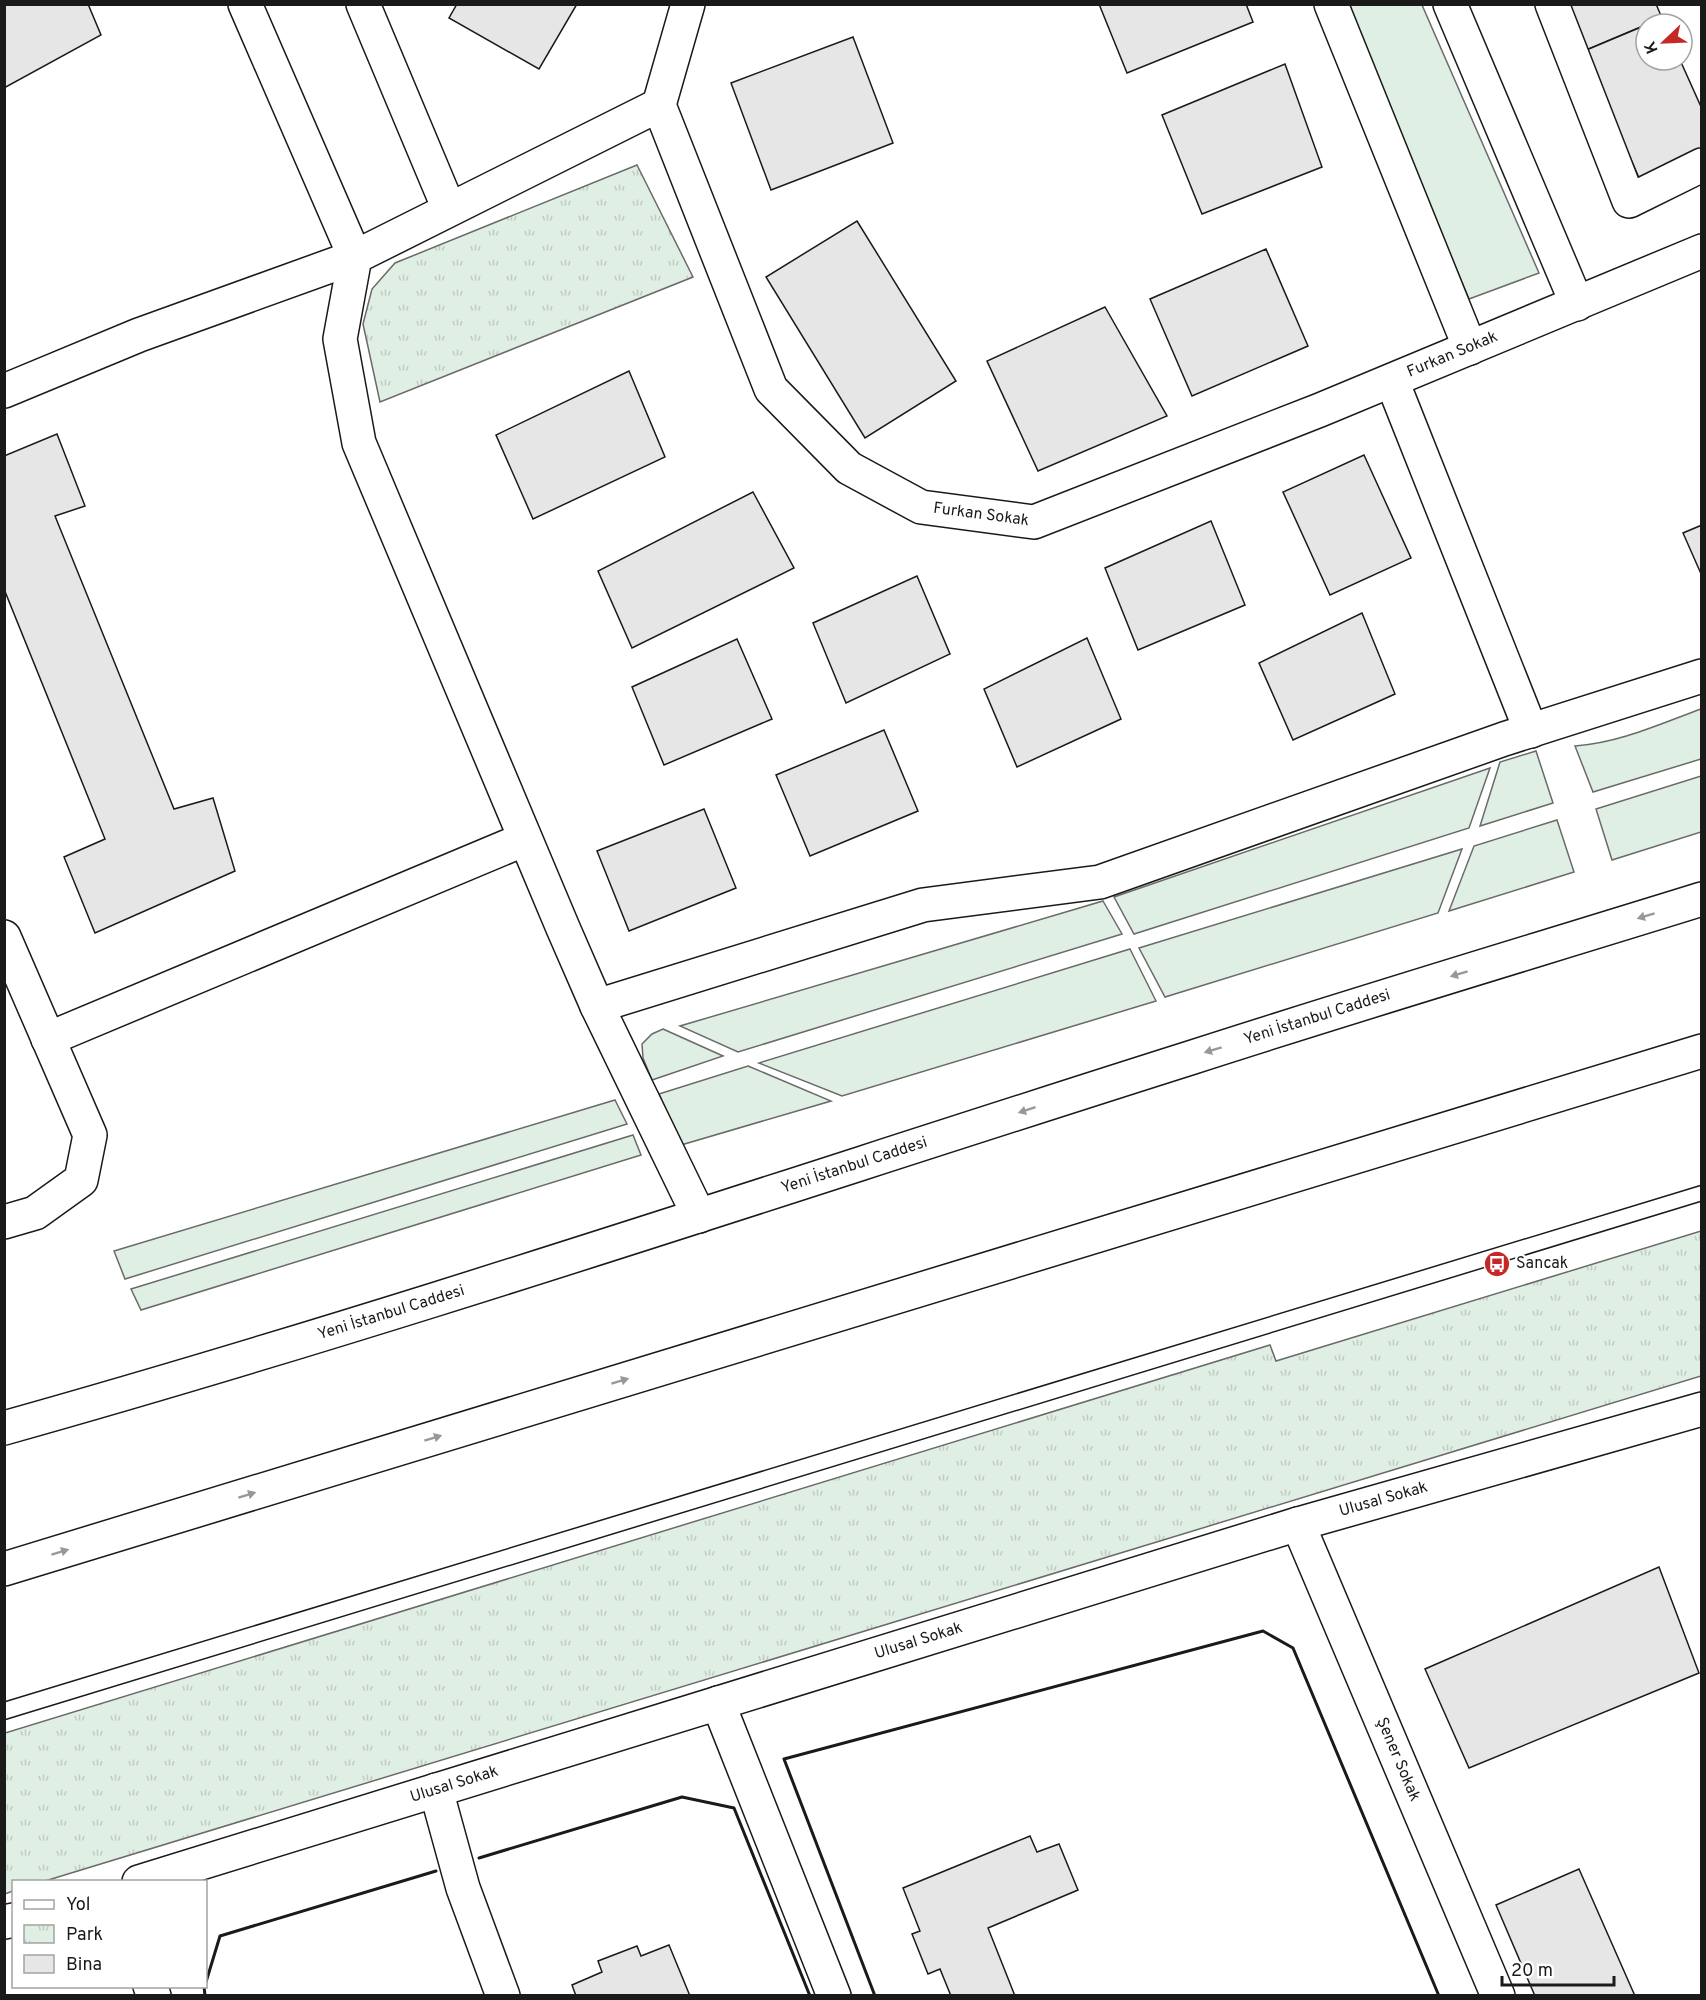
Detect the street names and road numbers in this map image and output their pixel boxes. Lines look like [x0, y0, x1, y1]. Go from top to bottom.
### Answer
street label: Furkan Sokak [1404, 327, 1501, 383]
street label: Furkan Sokak [932, 499, 1030, 531]
street label: Yeni İstanbul Caddesi [1242, 985, 1393, 1050]
street label: Yeni İstanbul Caddesi [779, 1133, 930, 1199]
street label: Yeni İstanbul Caddesi [315, 1281, 467, 1345]
street label: Ulusal Sokak [1337, 1478, 1430, 1522]
street label: Ulusal Sokak [872, 1618, 965, 1664]
street label: Şener Sokak [1371, 1715, 1425, 1805]
street label: Ulusal Sokak [408, 1762, 501, 1808]

